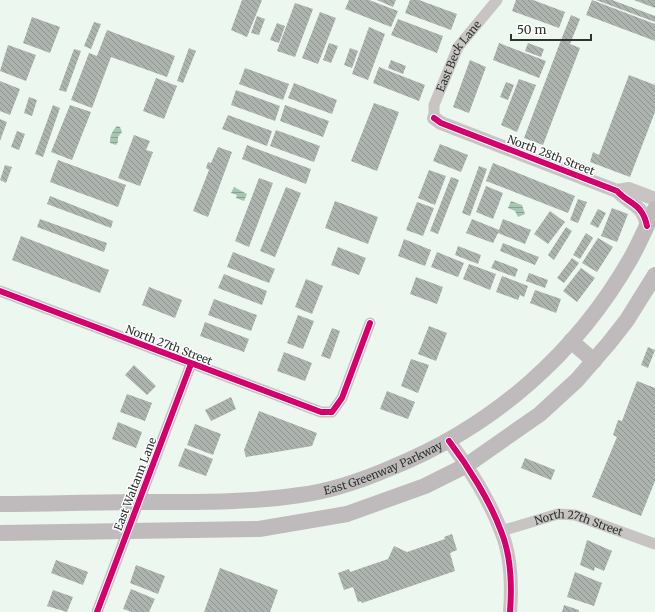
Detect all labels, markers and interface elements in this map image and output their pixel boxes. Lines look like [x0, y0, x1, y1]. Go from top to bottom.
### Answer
scale bar [511, 16, 591, 42]
street label: East Beck Lane [433, 17, 484, 94]
text: 50 m [517, 22, 546, 37]
street label: North 28th Street [505, 132, 597, 178]
street label: North 27th Street [124, 322, 215, 368]
street label: East Waltann Lane [111, 435, 159, 533]
street label: East Greenway Parkway [322, 438, 445, 498]
street label: North 27th Street [533, 507, 625, 539]

